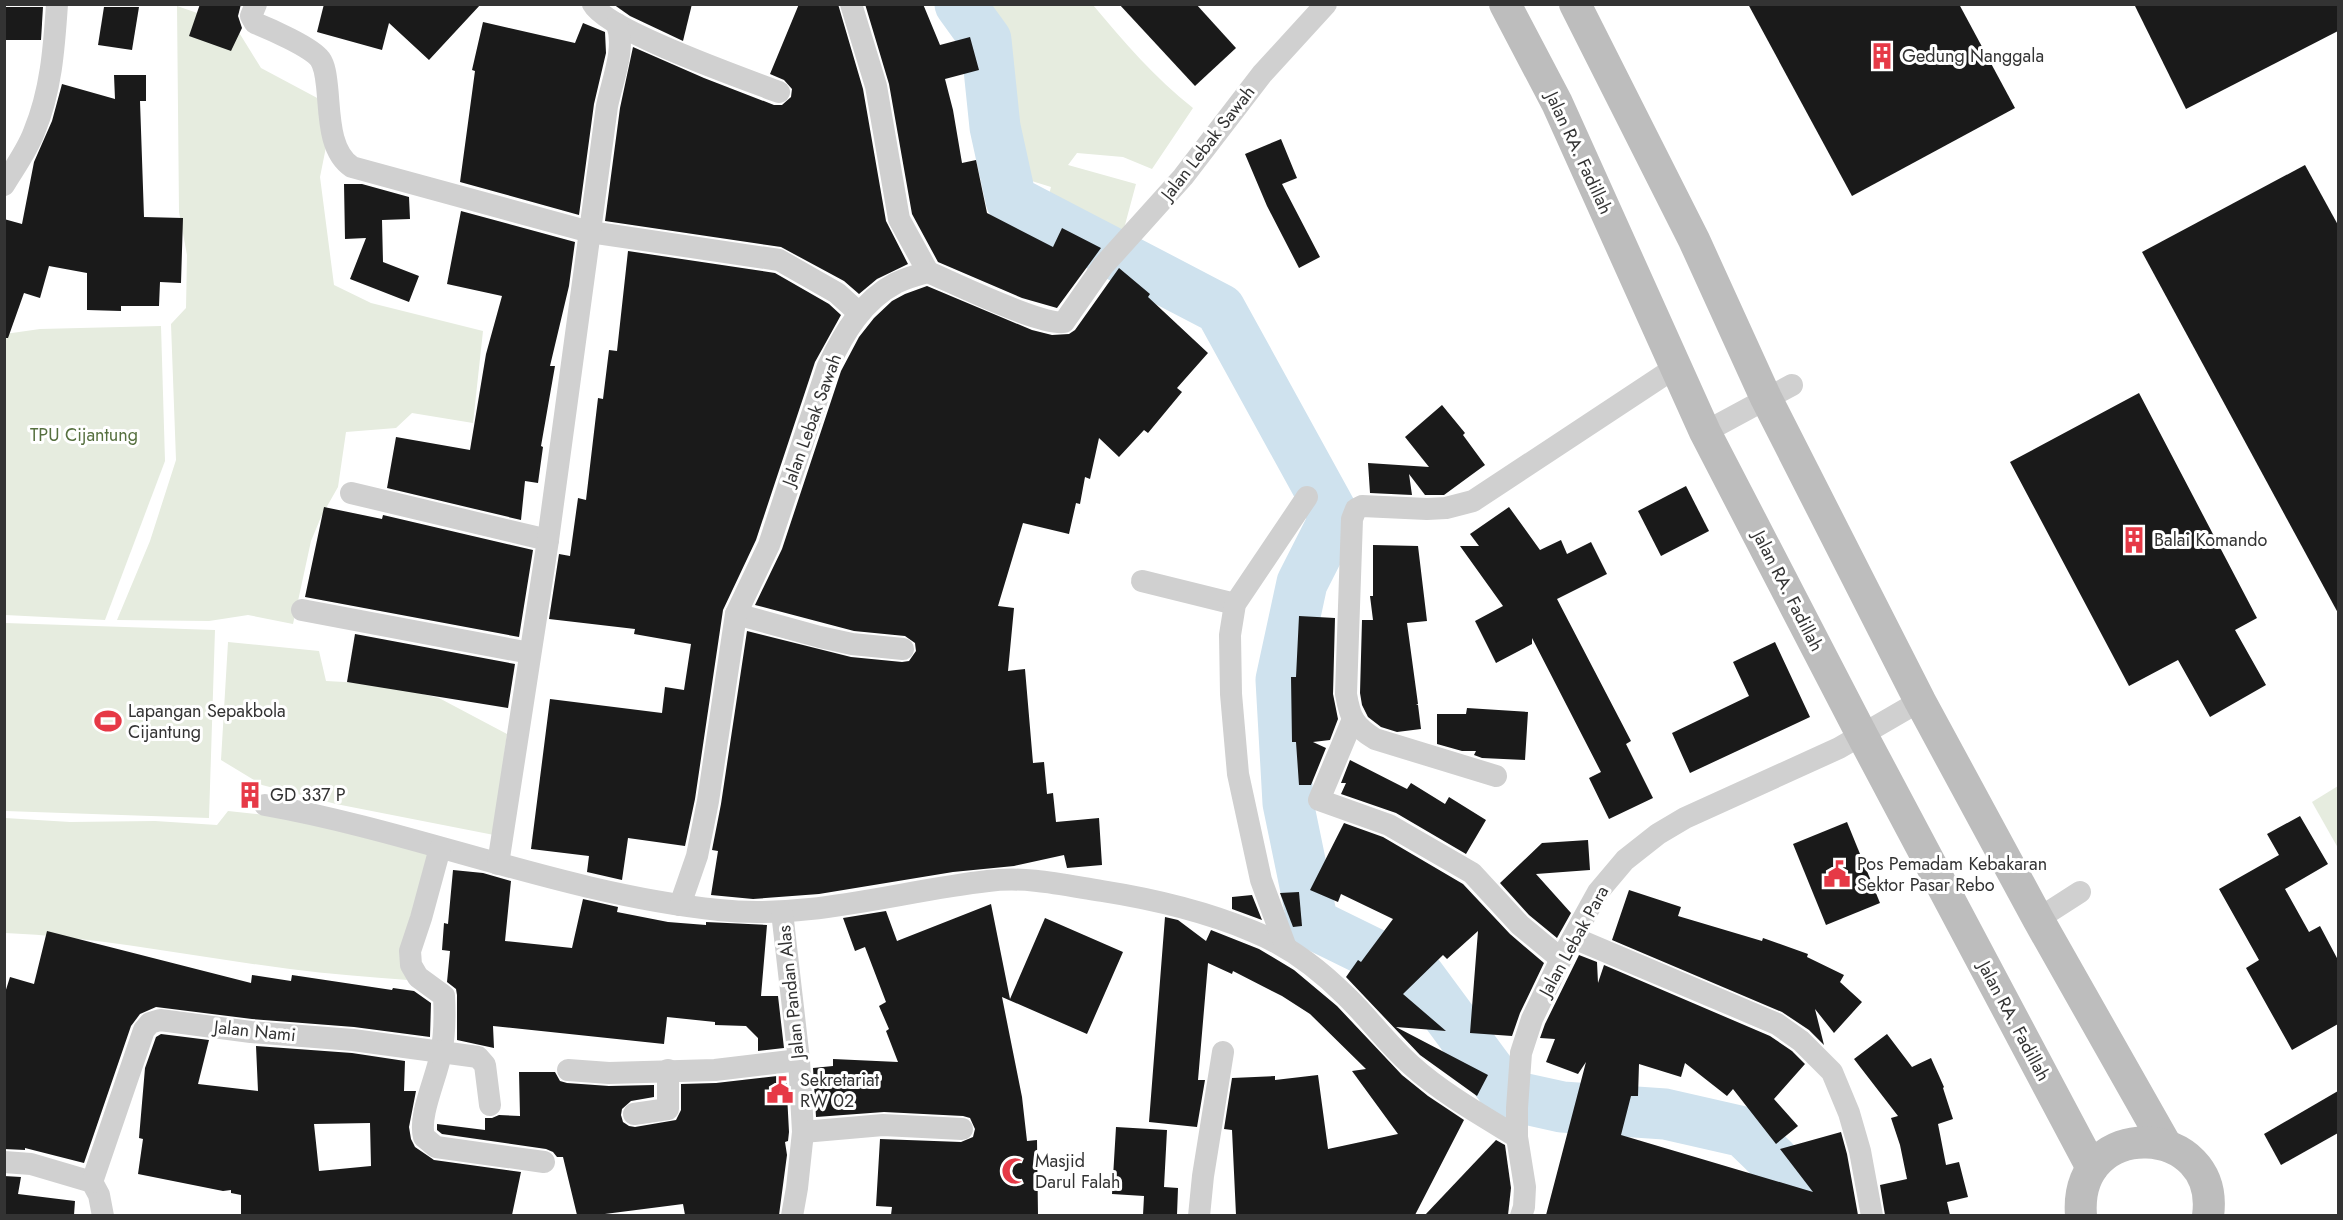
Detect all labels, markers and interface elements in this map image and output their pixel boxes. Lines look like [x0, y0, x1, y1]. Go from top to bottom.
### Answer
building icon: Gedung Nanggala [1867, 41, 1897, 71]
place label: Gedung Nanggala [1902, 43, 2044, 69]
street label: Jalan Lebak Sawah [1154, 80, 1261, 207]
street label: Jalan RA. Fadillah [1538, 86, 1619, 218]
street label: Jalan Lebak Sawah [775, 350, 848, 492]
park label: TPU Cijantung [30, 422, 138, 448]
street label: Jalan RA. Fadillah [1745, 524, 1830, 656]
building icon: Balai Komando [2119, 525, 2149, 555]
place label: Balai Komando [2154, 527, 2267, 553]
place label: Lapangan Sepakbola Cijantung [128, 698, 286, 745]
sports icon: Lapangan Sepakbola Cijantung [93, 706, 123, 736]
building icon: GD 337 P [235, 780, 265, 810]
place label: GD 337 P [270, 782, 346, 808]
place label: Pos Pemadam Kebakaran Sektor Pasar Rebo [1857, 851, 2047, 898]
public building icon: Pos Pemadam Kebakaran Sektor Pasar Rebo [1822, 859, 1852, 889]
street label: Jalan Lebak Para [1532, 881, 1615, 1003]
street label: Jalan Pandan Alas [771, 924, 811, 1062]
street label: Jalan RA. Fadillah [1971, 955, 2057, 1086]
street label: Jalan Nami [211, 1014, 297, 1048]
place label: Sekretariat RW 02 [800, 1067, 880, 1114]
public building icon: Sekretariat RW 02 [765, 1075, 795, 1105]
place label: Masjid Darul Falah [1035, 1148, 1120, 1195]
mosque icon: Masjid Darul Falah [1000, 1156, 1030, 1186]

